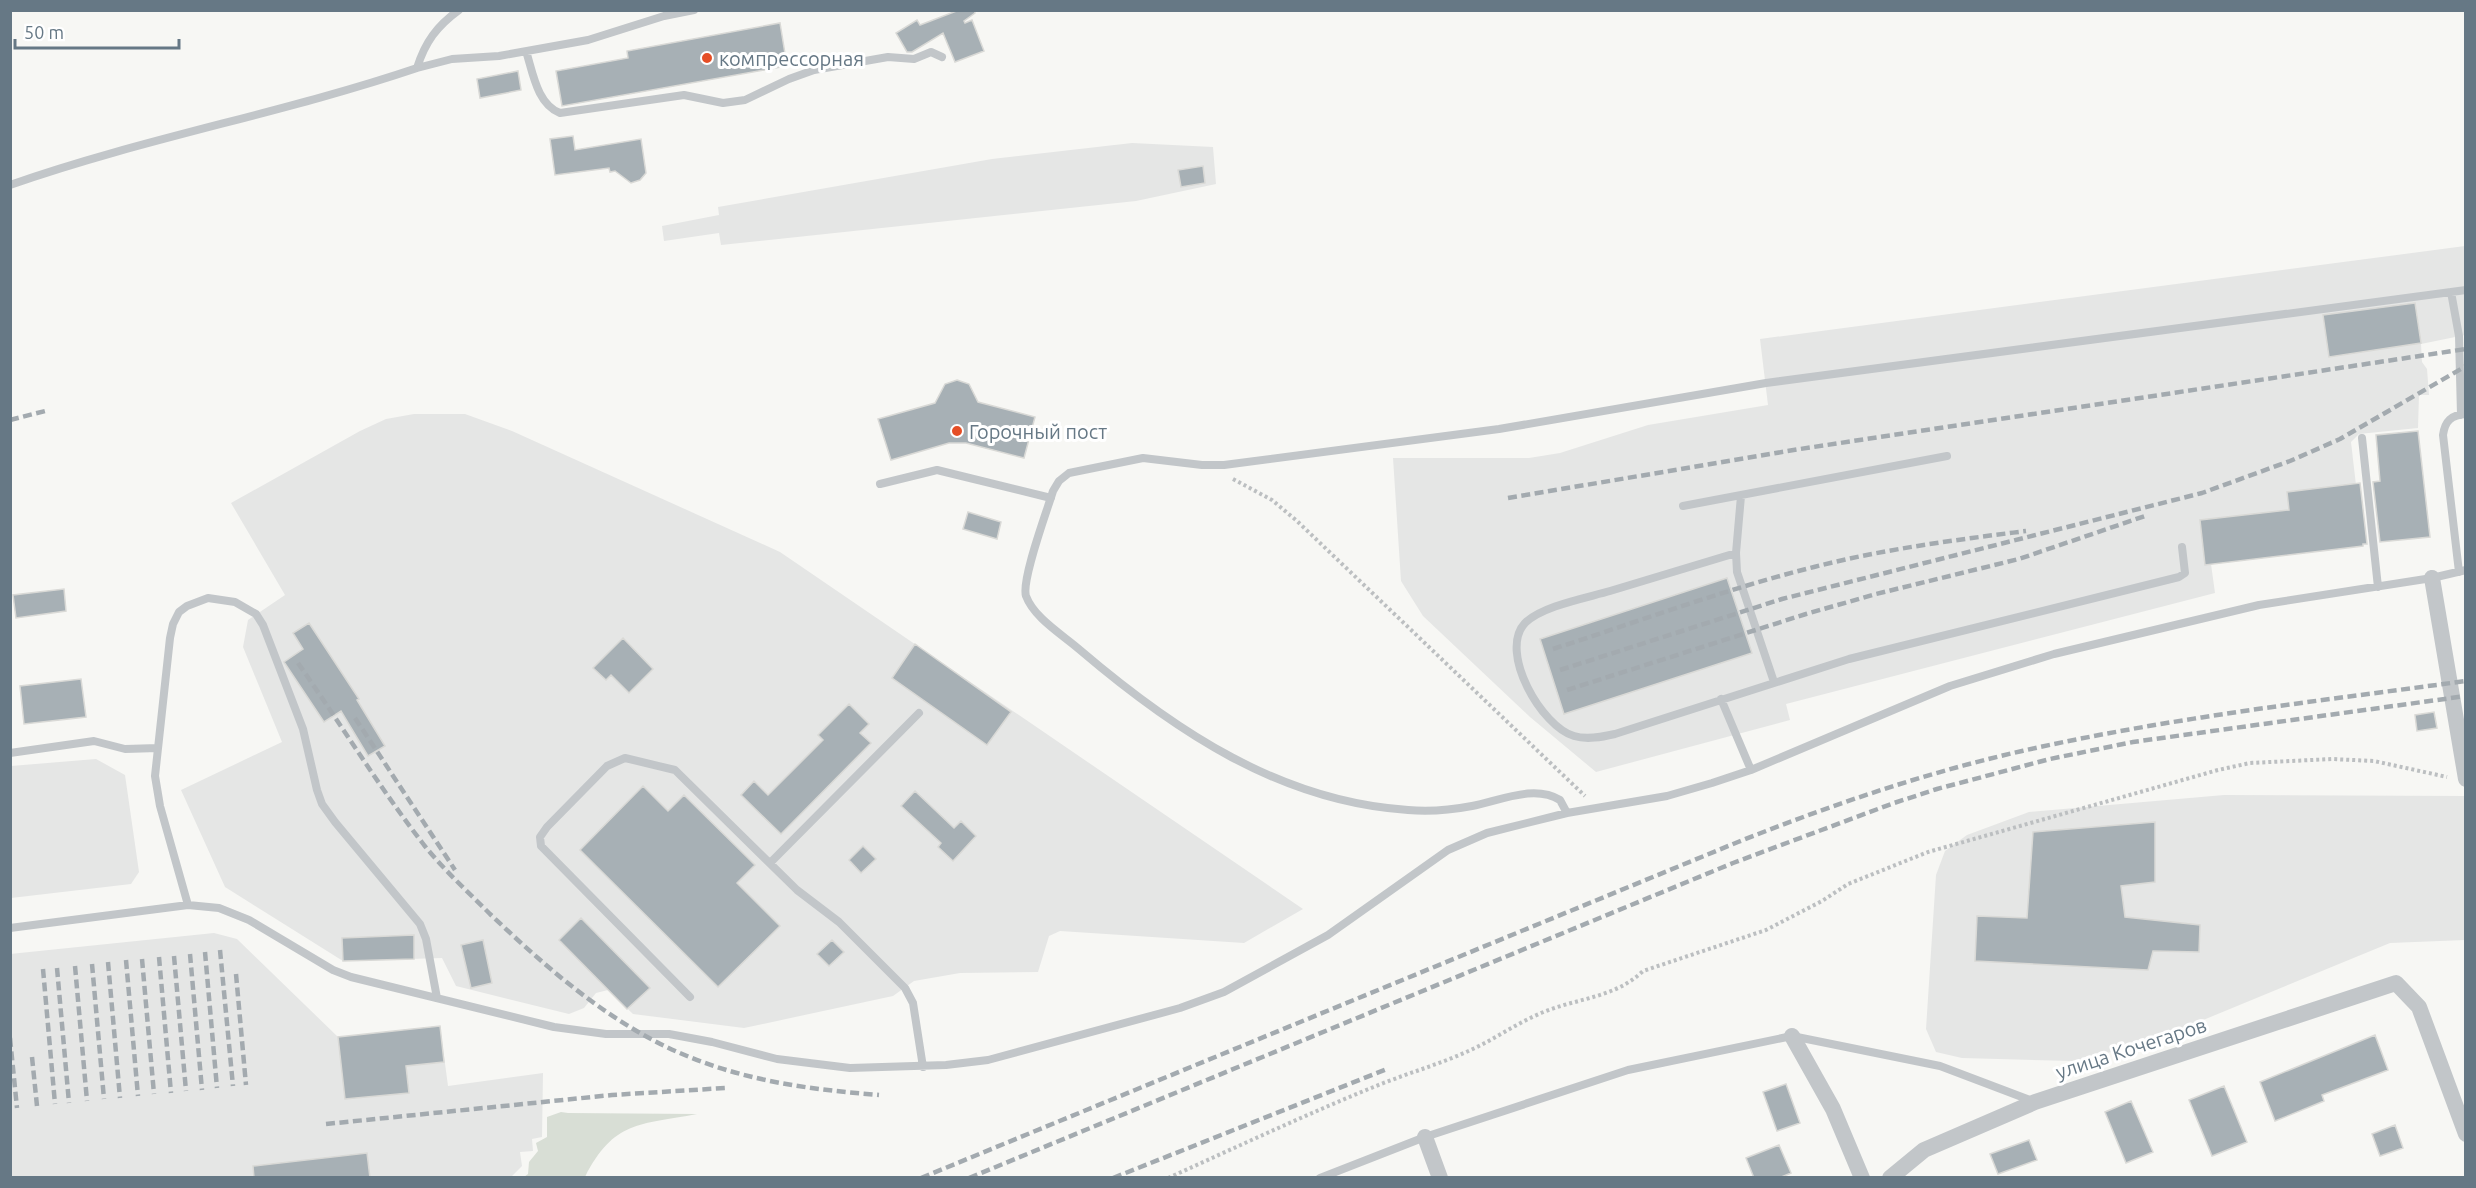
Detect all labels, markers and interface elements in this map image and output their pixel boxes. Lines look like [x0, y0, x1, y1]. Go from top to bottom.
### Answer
scale bar [15, 12, 178, 50]
text: 50 m [24, 22, 64, 42]
place label: компрессорная [719, 47, 864, 70]
marker: компрессорная [700, 51, 714, 65]
place label: Горочный пост [969, 420, 1107, 443]
marker: Горочный пост [950, 424, 964, 438]
street label: улица Кочегаров [2053, 1013, 2209, 1083]

